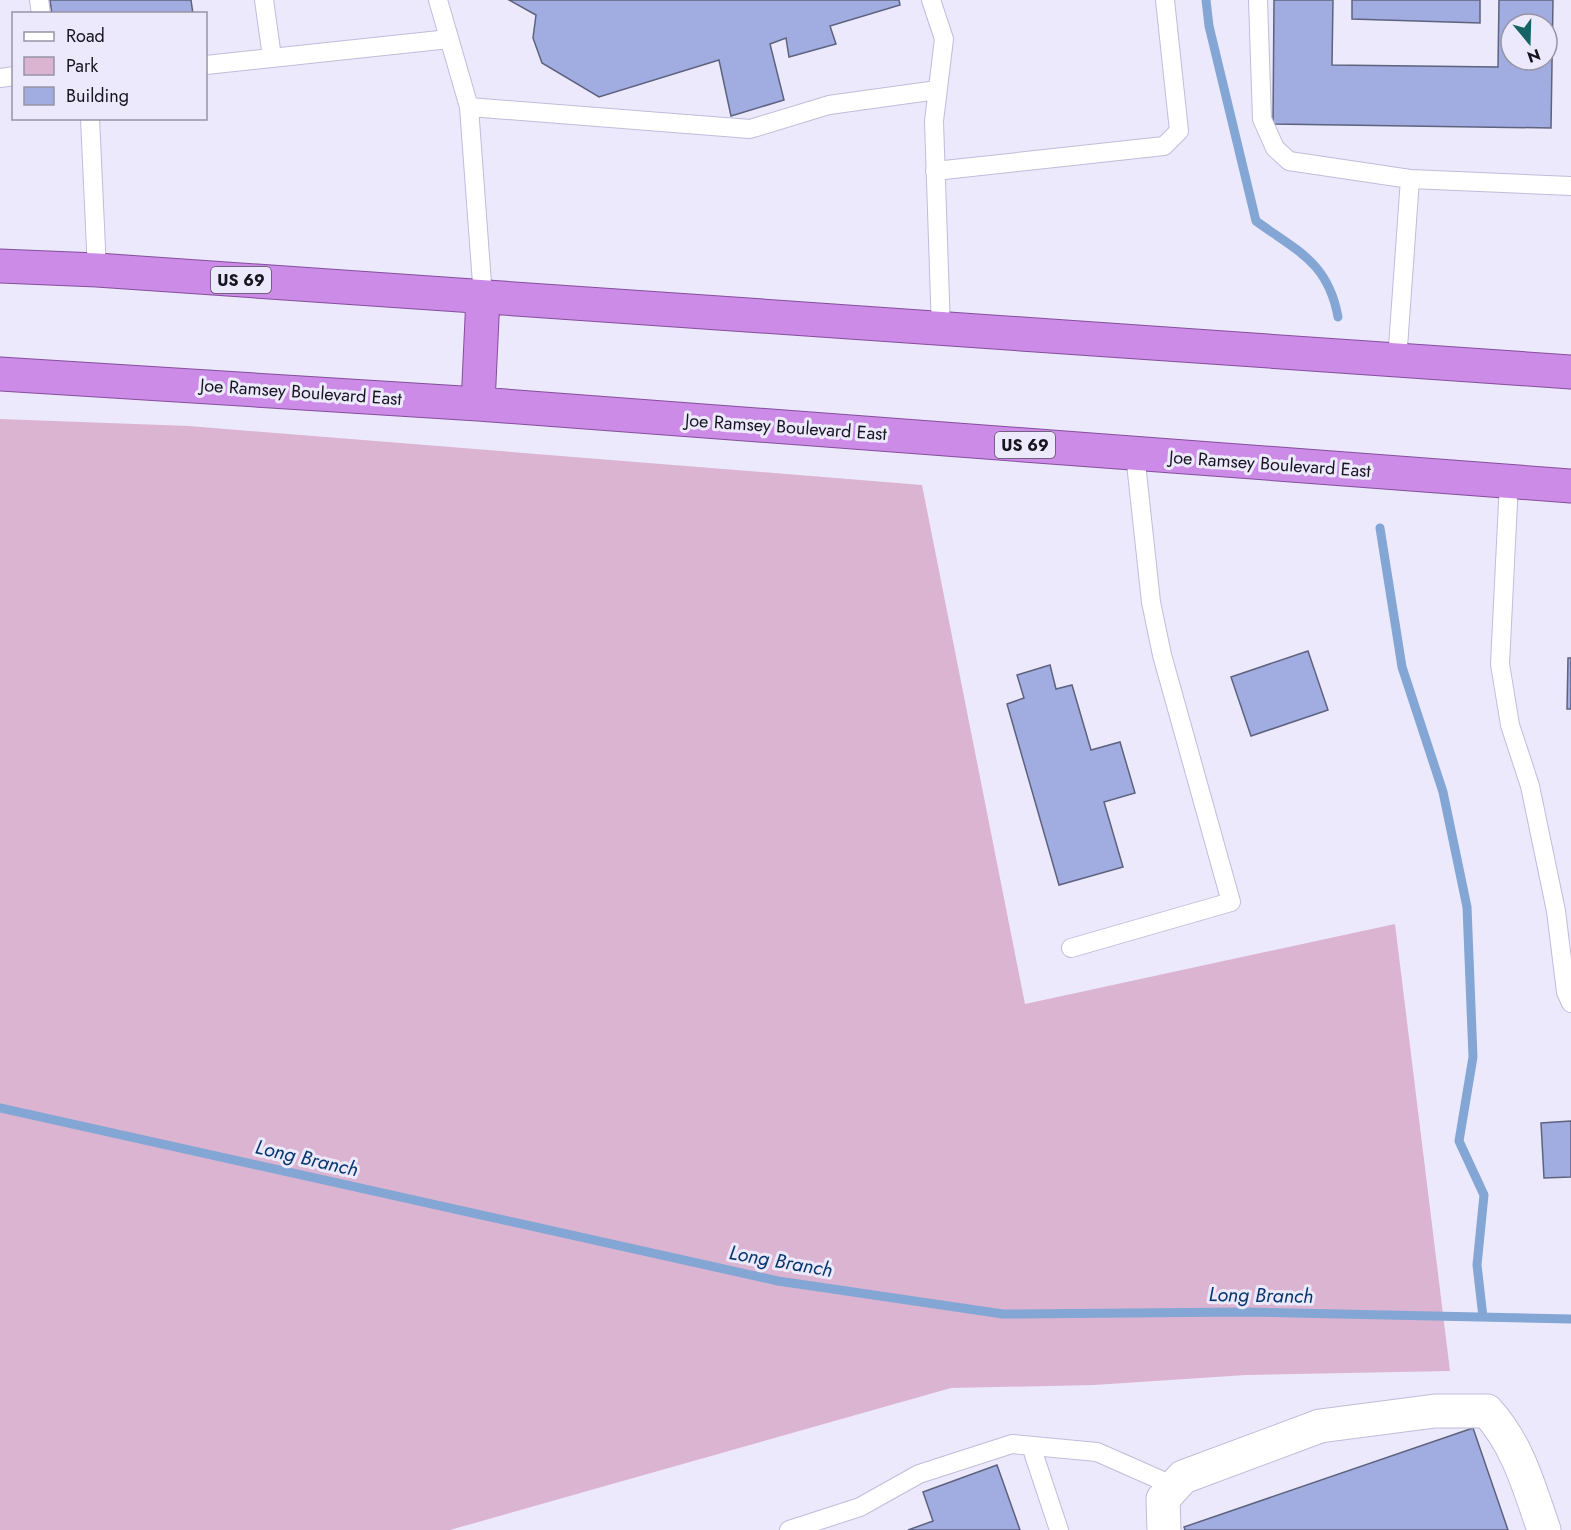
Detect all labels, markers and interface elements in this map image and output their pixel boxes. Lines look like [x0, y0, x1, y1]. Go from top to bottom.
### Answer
legend [12, 12, 207, 120]
north arrow [1499, 12, 1559, 72]
text: Road [66, 23, 105, 49]
text: N [1524, 43, 1543, 69]
text: Park [66, 53, 98, 79]
text: Building [66, 83, 129, 109]
road number: US 69 [211, 267, 271, 293]
street label: Joe Ramsey Boulevard East [197, 372, 403, 412]
street label: Joe Ramsey Boulevard East [682, 407, 888, 447]
road number: US 69 [995, 432, 1055, 458]
street label: Joe Ramsey Boulevard East [1166, 444, 1372, 484]
water label: Long Branch [253, 1133, 361, 1184]
water label: Long Branch [727, 1238, 835, 1285]
water label: Long Branch [1208, 1280, 1314, 1311]

